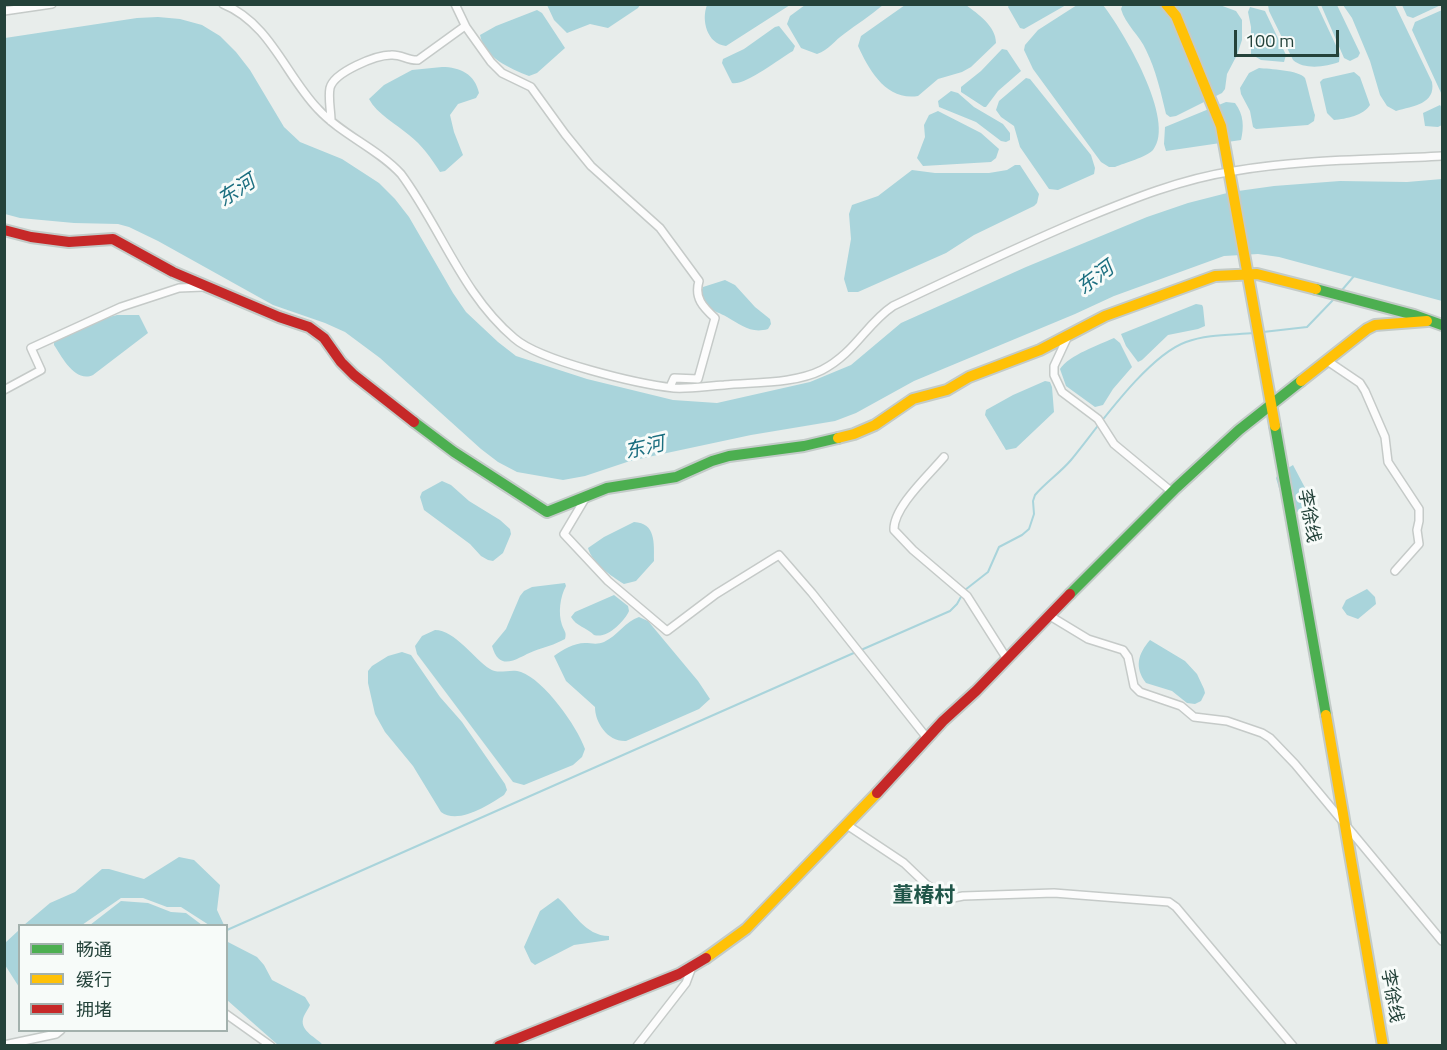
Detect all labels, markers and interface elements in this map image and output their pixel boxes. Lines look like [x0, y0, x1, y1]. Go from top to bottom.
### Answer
scale bar [1237, 18, 1342, 56]
text: 100 m [1245, 27, 1294, 54]
water label: 东河 [214, 171, 260, 213]
water label: 东河 [1073, 257, 1119, 301]
water label: 东河 [623, 433, 667, 465]
street label: 李徐线 [1293, 488, 1323, 544]
district label: 董椿村 [893, 884, 955, 910]
legend [18, 924, 228, 1032]
text: 畅通 [76, 936, 112, 963]
text: 缓行 [76, 966, 112, 993]
street label: 李徐线 [1376, 968, 1406, 1024]
text: 拥堵 [76, 996, 112, 1023]

